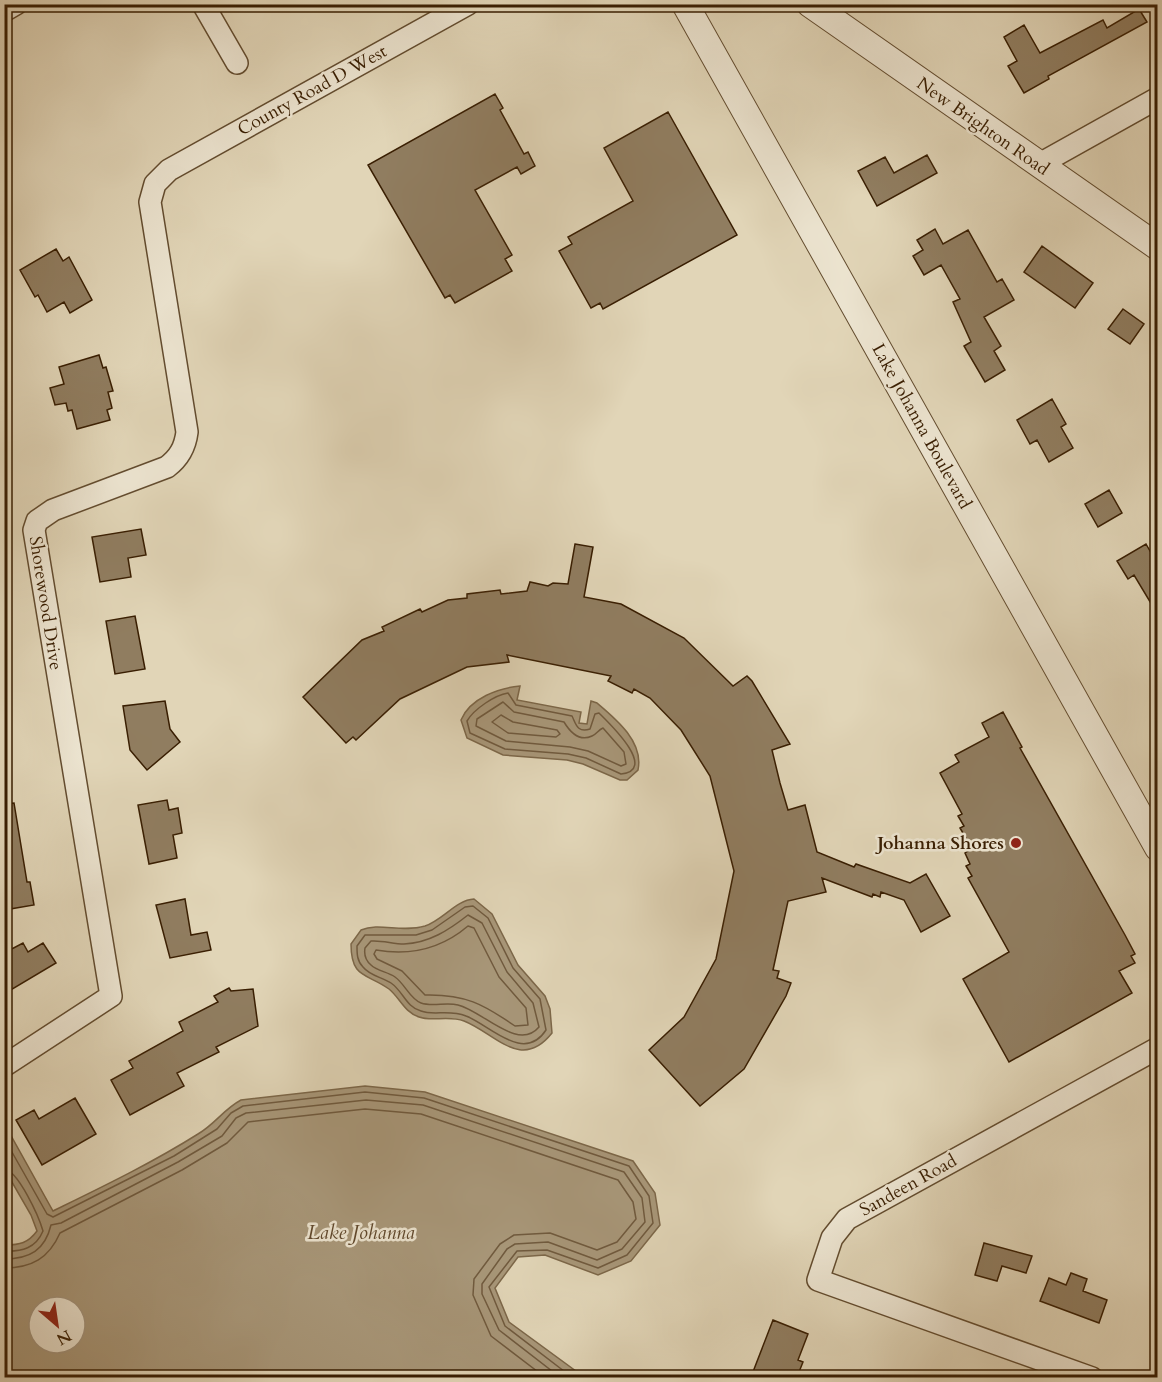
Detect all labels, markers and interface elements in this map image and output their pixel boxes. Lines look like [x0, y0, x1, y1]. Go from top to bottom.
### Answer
street label: County Road D West [233, 39, 392, 142]
street label: New Brighton Road [911, 71, 1054, 182]
street label: Lake Johanna Boulevard [866, 339, 978, 514]
street label: Shorewood Drive [23, 534, 68, 672]
place label: Johanna Shores [874, 831, 1004, 856]
marker: Johanna Shores [1009, 836, 1023, 850]
street label: Sandeen Road [855, 1148, 962, 1222]
water label: Lake Johanna [307, 1219, 415, 1246]
north arrow [27, 1295, 87, 1355]
text: N [52, 1324, 75, 1350]

